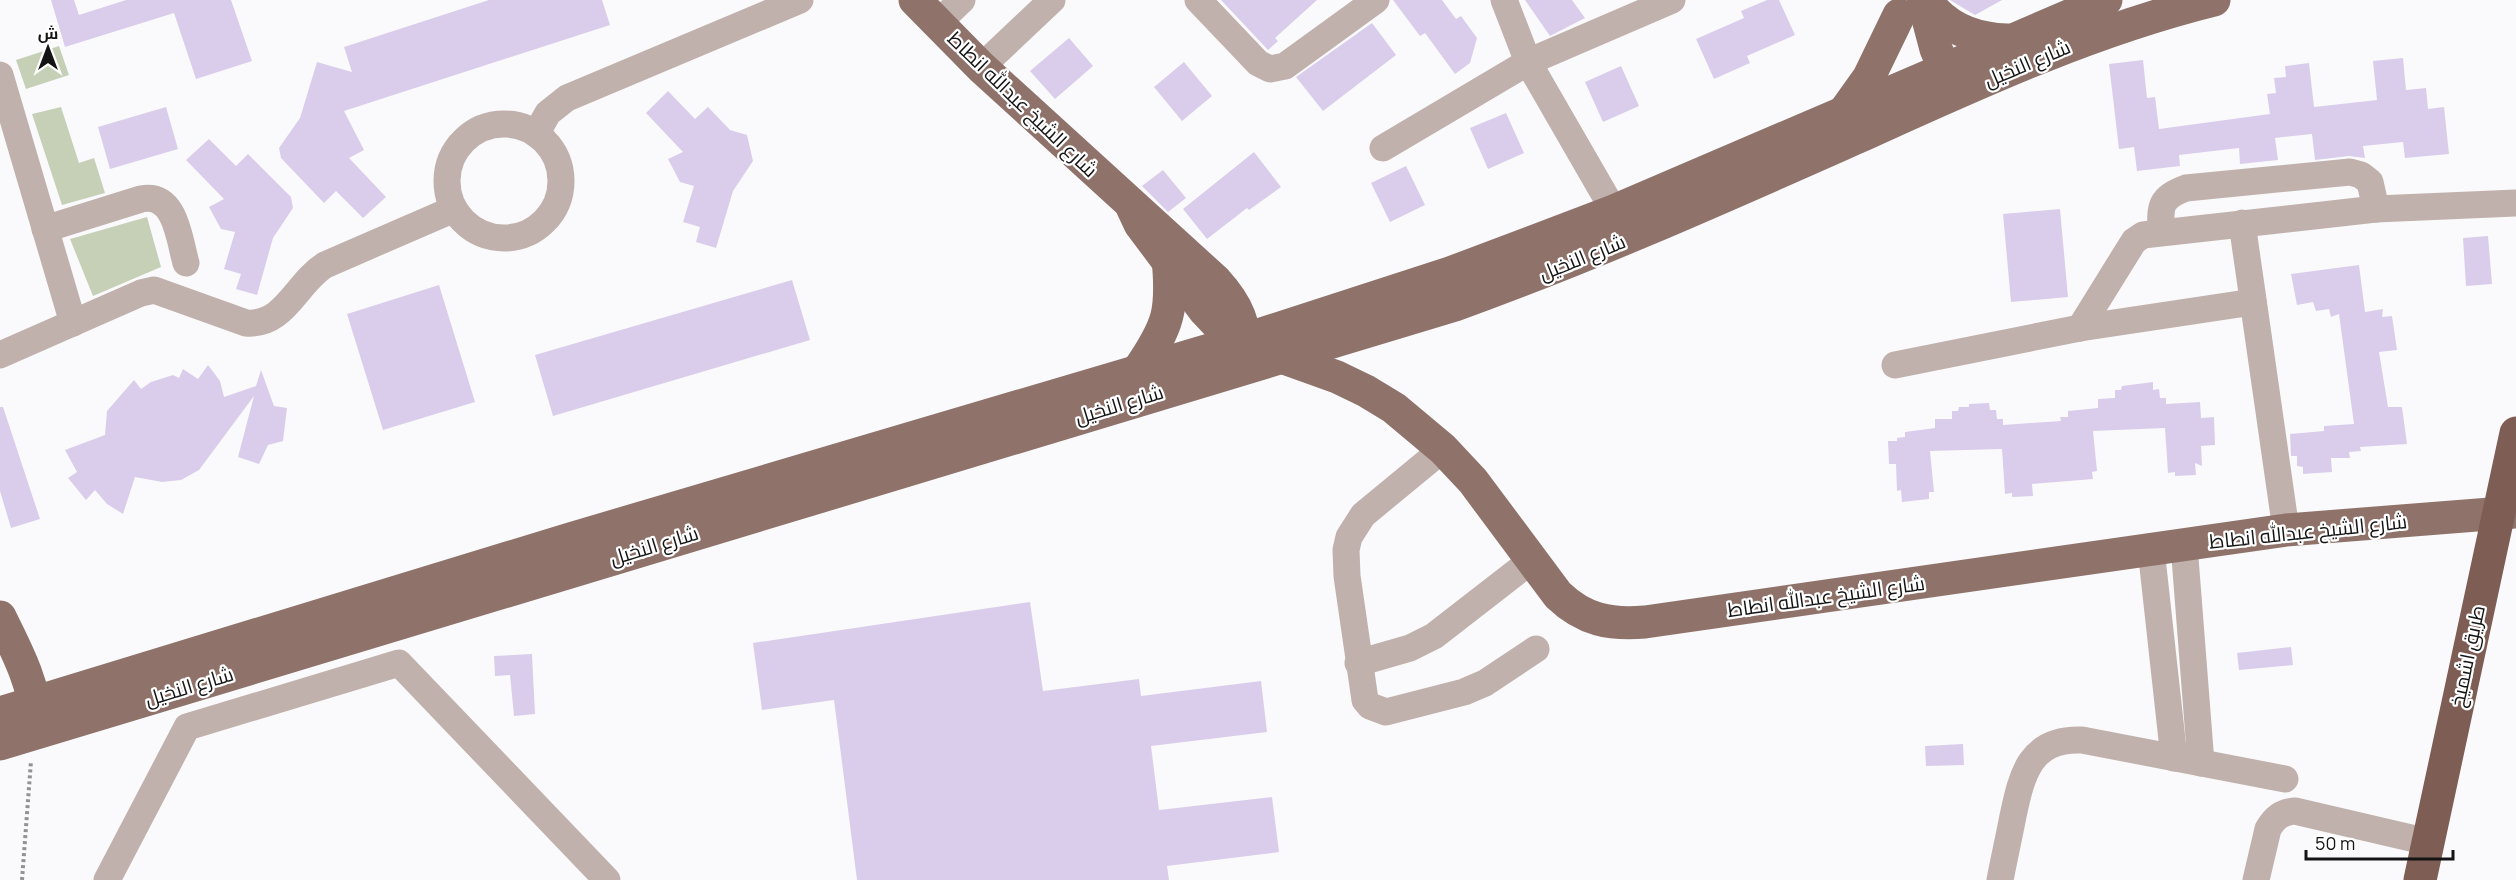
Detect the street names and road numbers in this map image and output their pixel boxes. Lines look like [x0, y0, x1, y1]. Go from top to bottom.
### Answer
street label: شارع الشيخ عبدالله انطاط [941, 25, 1104, 184]
street label: شارع النخيل [1980, 33, 2075, 94]
street label: شارع النخيل [1535, 227, 1630, 288]
street label: شارع النخيل [1071, 378, 1167, 431]
street label: شارع الشيخ عبدالله انطاط [2208, 507, 2408, 556]
street label: شارع النخيل [606, 519, 702, 572]
street label: شارع الشيخ عبدالله انطاط [1726, 569, 1927, 624]
street label: طريق اشميخ [2443, 603, 2492, 710]
street label: شارع النخيل [141, 660, 237, 713]

